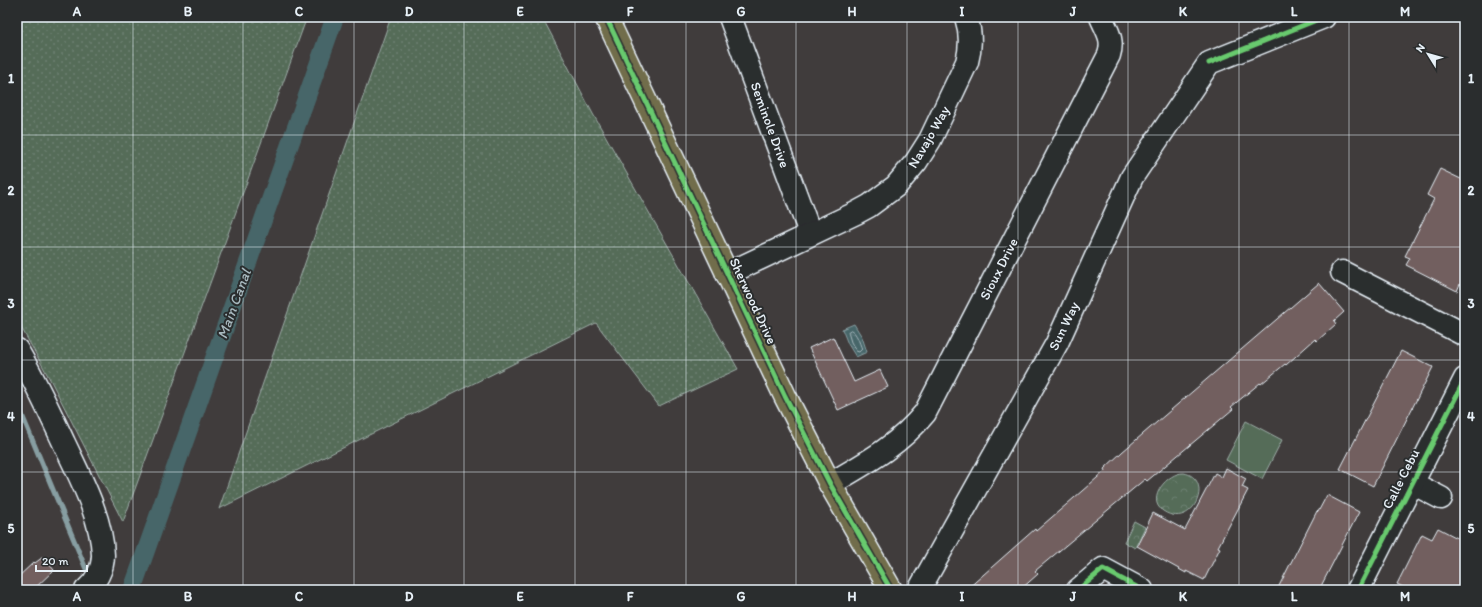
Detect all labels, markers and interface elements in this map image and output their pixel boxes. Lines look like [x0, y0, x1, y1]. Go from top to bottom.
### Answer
text: A [72, 4, 82, 19]
text: B [184, 4, 193, 19]
text: C [295, 4, 304, 19]
text: D [405, 4, 414, 19]
text: E [516, 4, 524, 19]
text: F [627, 4, 634, 19]
text: G [737, 4, 746, 19]
text: H [848, 4, 857, 19]
text: I [960, 4, 965, 19]
text: J [1069, 4, 1077, 19]
text: K [1179, 4, 1188, 19]
text: L [1291, 4, 1298, 19]
text: M [1400, 4, 1410, 19]
north arrow [1408, 34, 1448, 74]
text: N [1413, 41, 1428, 55]
text: 1 [8, 71, 14, 86]
text: 1 [1468, 71, 1474, 86]
street label: Seminole Drive [747, 80, 793, 170]
street label: Navajo Way [904, 102, 954, 171]
text: 2 [8, 183, 15, 198]
text: 2 [1468, 183, 1475, 198]
street label: Sioux Drive [976, 235, 1022, 303]
street label: Sherwood Drive [726, 255, 781, 347]
water label: Main Canal [213, 265, 256, 341]
text: 3 [7, 296, 15, 311]
text: 3 [1467, 296, 1475, 311]
street label: Sun Way [1045, 298, 1083, 353]
text: 4 [7, 409, 15, 424]
text: 4 [1467, 409, 1475, 424]
street label: Calle Cebu [1379, 446, 1423, 512]
text: 5 [8, 521, 15, 536]
text: 5 [1468, 521, 1475, 536]
scale bar [36, 547, 87, 573]
text: 20 m [42, 554, 69, 568]
text: A [72, 589, 82, 604]
text: B [184, 589, 193, 604]
text: C [295, 589, 304, 604]
text: D [405, 589, 414, 604]
text: E [516, 589, 524, 604]
text: F [627, 589, 634, 604]
text: G [737, 589, 746, 604]
text: H [848, 589, 857, 604]
text: I [960, 589, 965, 604]
text: J [1069, 589, 1077, 604]
text: K [1179, 589, 1188, 604]
text: L [1291, 589, 1298, 604]
text: M [1400, 589, 1410, 604]

